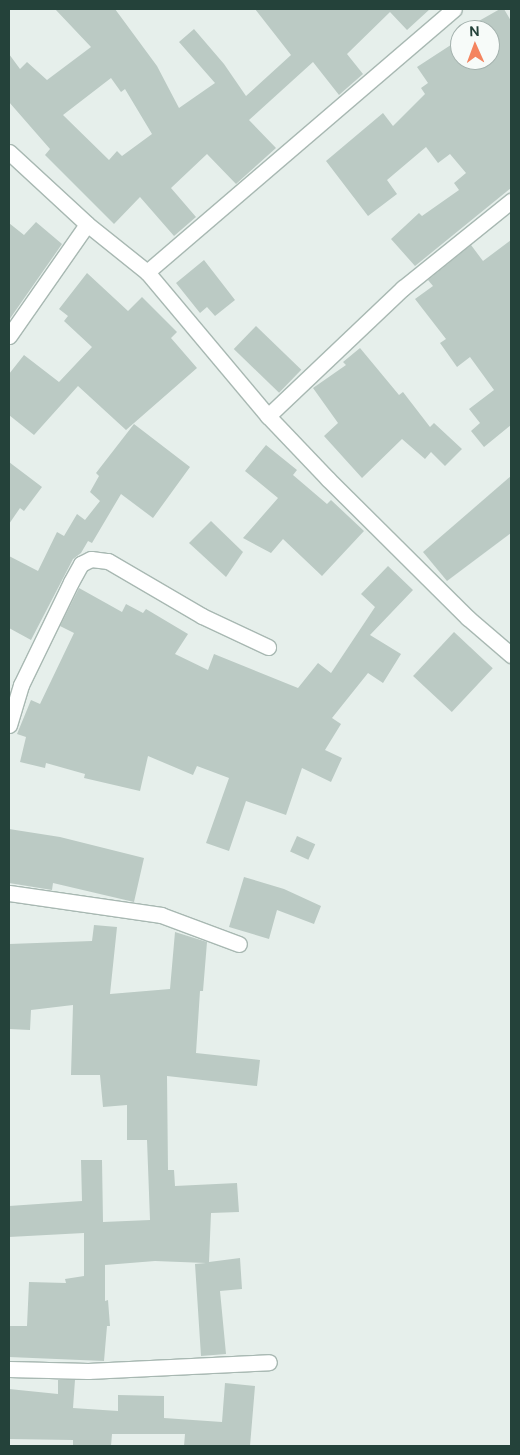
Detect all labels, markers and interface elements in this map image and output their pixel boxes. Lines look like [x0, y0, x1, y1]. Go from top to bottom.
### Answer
north arrow [450, 20, 500, 70]
text: N [469, 22, 480, 40]

